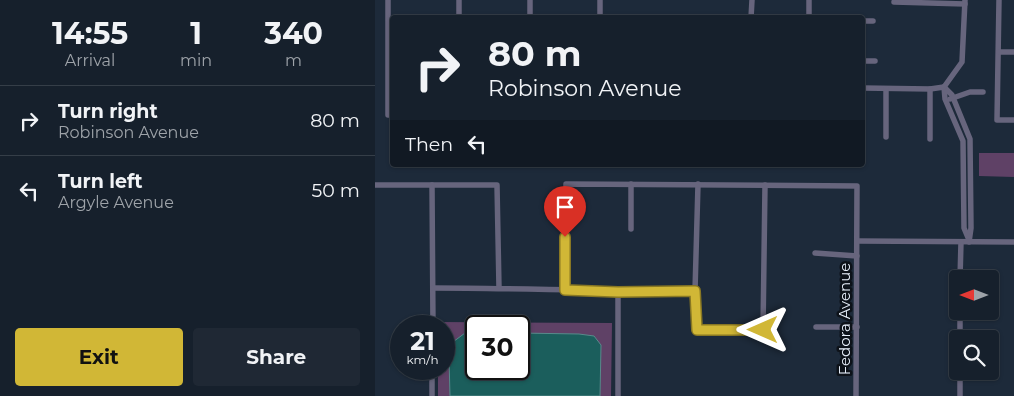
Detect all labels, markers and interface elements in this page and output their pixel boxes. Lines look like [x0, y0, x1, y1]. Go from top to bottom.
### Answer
text: 14:55 [52, 15, 128, 52]
text: 1 [190, 15, 202, 52]
text: 340 [264, 15, 323, 52]
text: 80 m [488, 32, 582, 75]
icon: right [405, 35, 470, 100]
text: Arrival [65, 51, 115, 70]
text: min [180, 51, 212, 70]
text: m [285, 51, 302, 70]
text: Robinson Avenue [488, 75, 682, 102]
text: Turn right [58, 100, 158, 123]
icon: right [15, 107, 43, 135]
text: 80 m [310, 109, 360, 132]
text: Robinson Avenue [58, 123, 199, 142]
icon: left [463, 130, 491, 158]
text: Then [405, 133, 453, 156]
text: Turn left [58, 170, 143, 193]
icon: left [15, 177, 43, 205]
text: 50 m [312, 179, 360, 202]
pin [544, 186, 586, 237]
text: Argyle Avenue [58, 193, 174, 212]
icon: arrive [551, 193, 579, 221]
street label: Fedora Avenue [835, 263, 854, 375]
north arrow [949, 270, 999, 320]
map controls [949, 270, 999, 380]
position arrow [736, 303, 788, 355]
speed limit sign: 30 [465, 315, 530, 380]
text: 21 [410, 326, 435, 356]
button: Exit [15, 328, 183, 386]
button: Share [193, 328, 360, 386]
button: search [949, 330, 999, 380]
text: km/h [406, 352, 439, 367]

